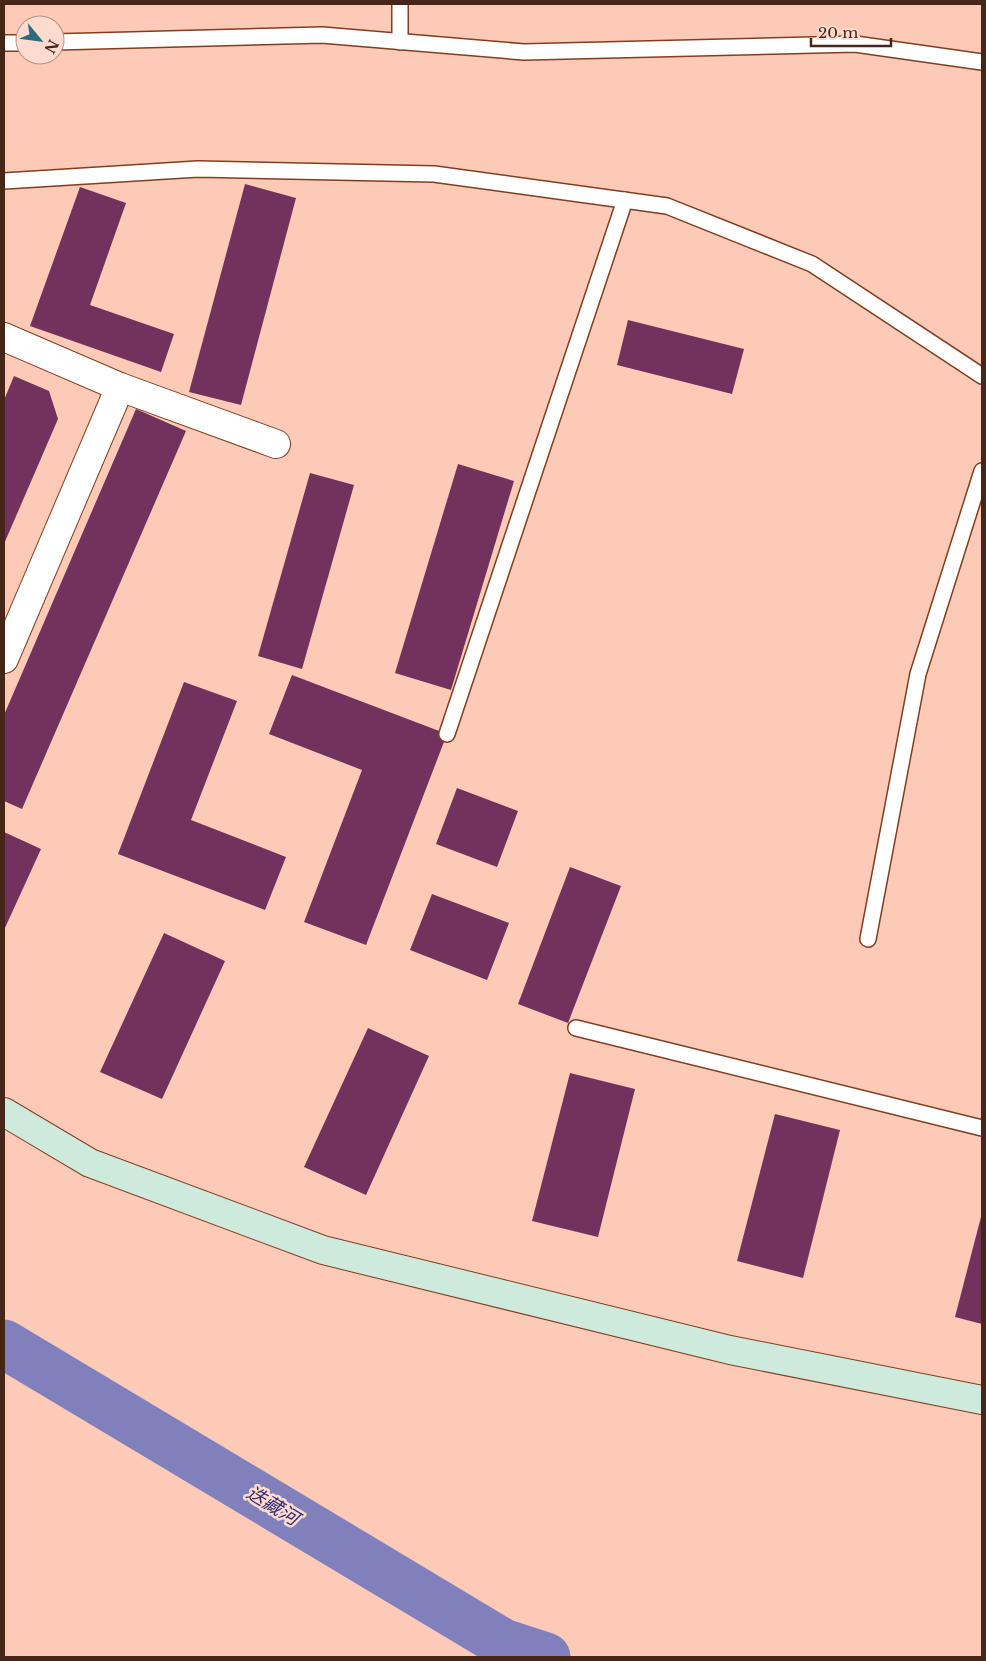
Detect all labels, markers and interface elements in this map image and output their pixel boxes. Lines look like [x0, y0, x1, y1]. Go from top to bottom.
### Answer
north arrow [15, 15, 65, 65]
scale bar [811, 15, 891, 47]
text: 20 m [818, 23, 858, 42]
text: N [40, 36, 62, 56]
water label: 迭藏河 [242, 1481, 307, 1532]

